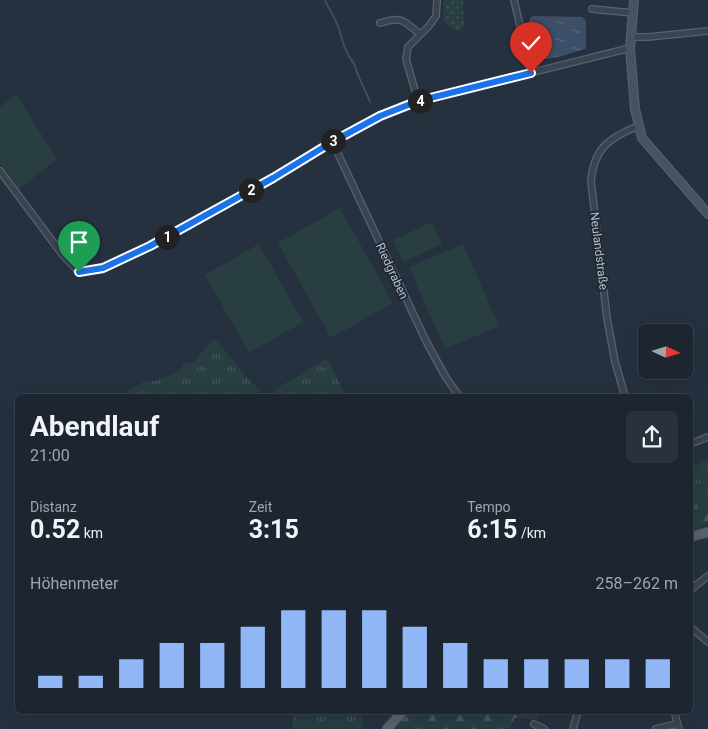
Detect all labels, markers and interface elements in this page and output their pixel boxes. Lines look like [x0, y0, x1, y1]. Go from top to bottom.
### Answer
pin [510, 22, 552, 73]
icon: check [517, 29, 545, 57]
pin: 4 [408, 88, 432, 114]
text: 4 [416, 93, 425, 109]
pin: 3 [320, 128, 346, 154]
text: 3 [329, 133, 338, 149]
pin: 2 [238, 178, 264, 202]
text: 2 [247, 182, 256, 198]
street label: Neulandstraße [587, 211, 611, 291]
pin [58, 221, 100, 272]
pin: 1 [154, 224, 180, 250]
icon: arrive [65, 228, 93, 256]
text: 1 [163, 229, 172, 245]
street label: Riedgraben [373, 241, 411, 301]
north arrow [638, 324, 692, 379]
map controls [638, 324, 693, 379]
text: Abendlauf [30, 410, 159, 443]
button: share [626, 411, 678, 463]
text: 21:00 [30, 446, 70, 465]
text: Distanz [30, 499, 77, 515]
text: Zeit [249, 499, 272, 515]
text: Tempo [467, 499, 511, 515]
text: 0.52 [30, 515, 80, 544]
text: 3:15 [249, 515, 299, 544]
text: 6:15 [467, 515, 517, 544]
text: km [80, 525, 103, 541]
text: /km [517, 525, 546, 541]
text: Höhenmeter [30, 574, 118, 593]
text: 258–262 m [596, 574, 678, 593]

